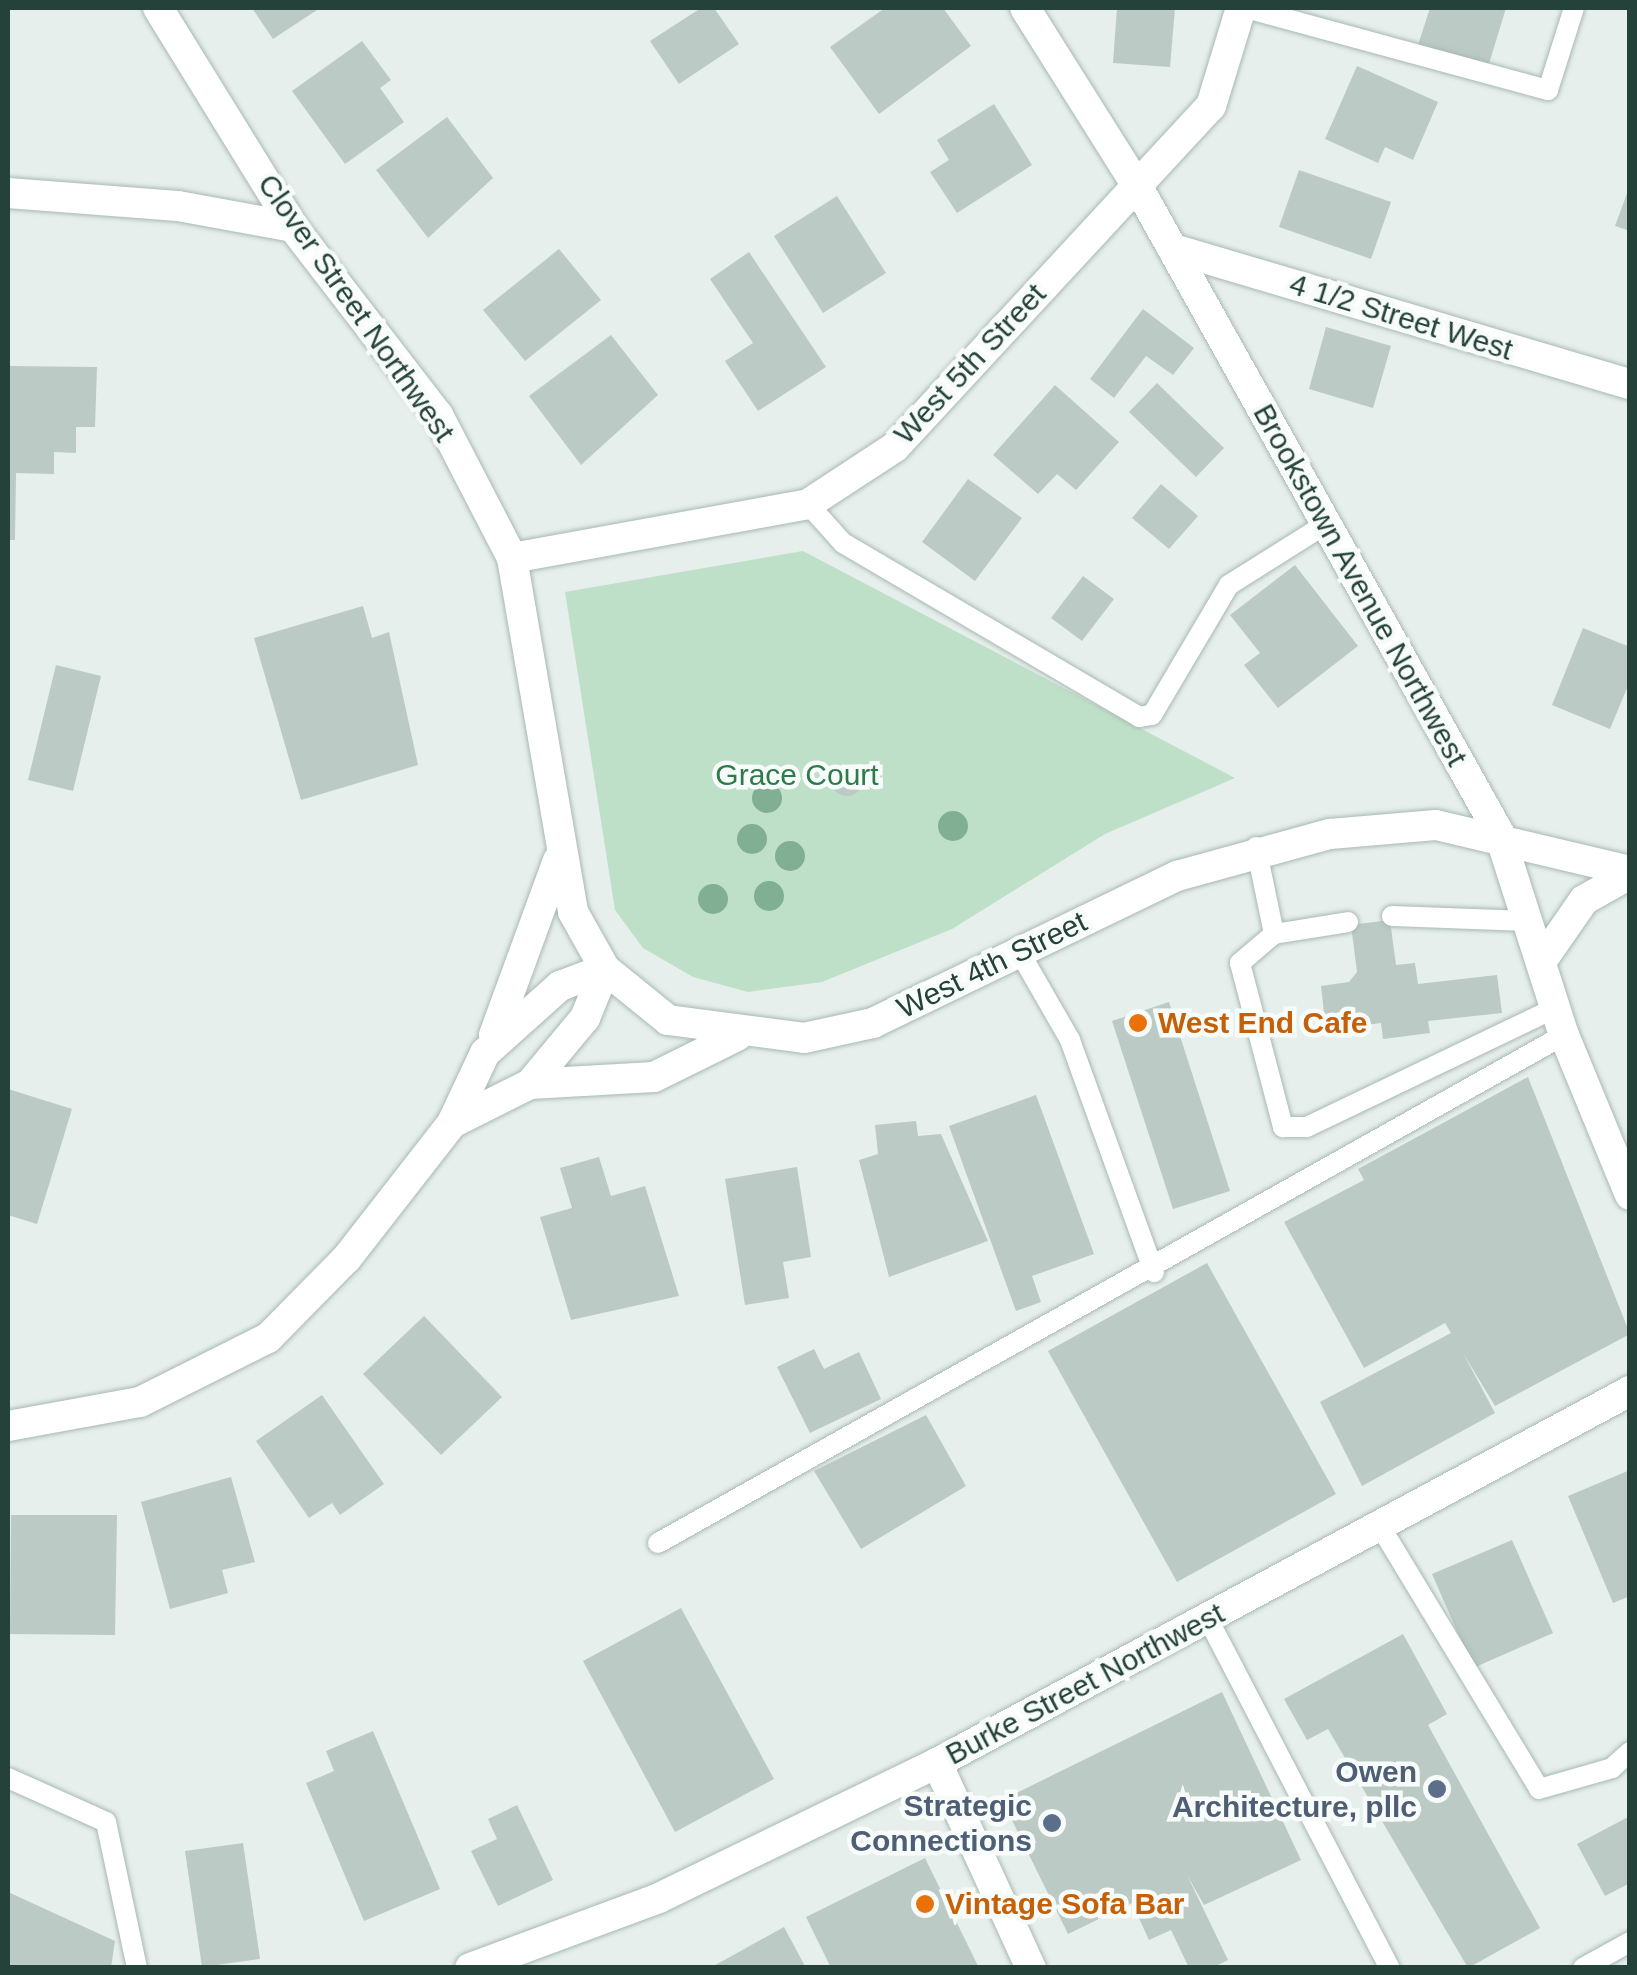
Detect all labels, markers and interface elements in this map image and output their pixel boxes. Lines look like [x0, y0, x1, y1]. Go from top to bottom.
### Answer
street label: Clover Street Northwest [250, 167, 462, 449]
street label: 4 1/2 Street West [1285, 266, 1517, 368]
street label: West 5th Street [887, 276, 1053, 452]
street label: Brookstown Avenue Northwest [1245, 397, 1475, 773]
park label: Grace Court [715, 757, 879, 793]
street label: West 4th Street [891, 904, 1093, 1026]
place label: West End Cafe [1158, 1005, 1367, 1041]
marker: West End Cafe [1127, 1012, 1149, 1034]
street label: Burke Street Northwest [940, 1595, 1230, 1773]
place label: Owen Architecture, pllc [1172, 1754, 1417, 1824]
marker: Owen Architecture, pllc [1426, 1778, 1448, 1800]
place label: Strategic Connections [850, 1788, 1032, 1858]
marker: Strategic Connections [1041, 1812, 1063, 1834]
place label: Vintage Sofa Bar [945, 1886, 1185, 1922]
marker: Vintage Sofa Bar [914, 1893, 936, 1915]

